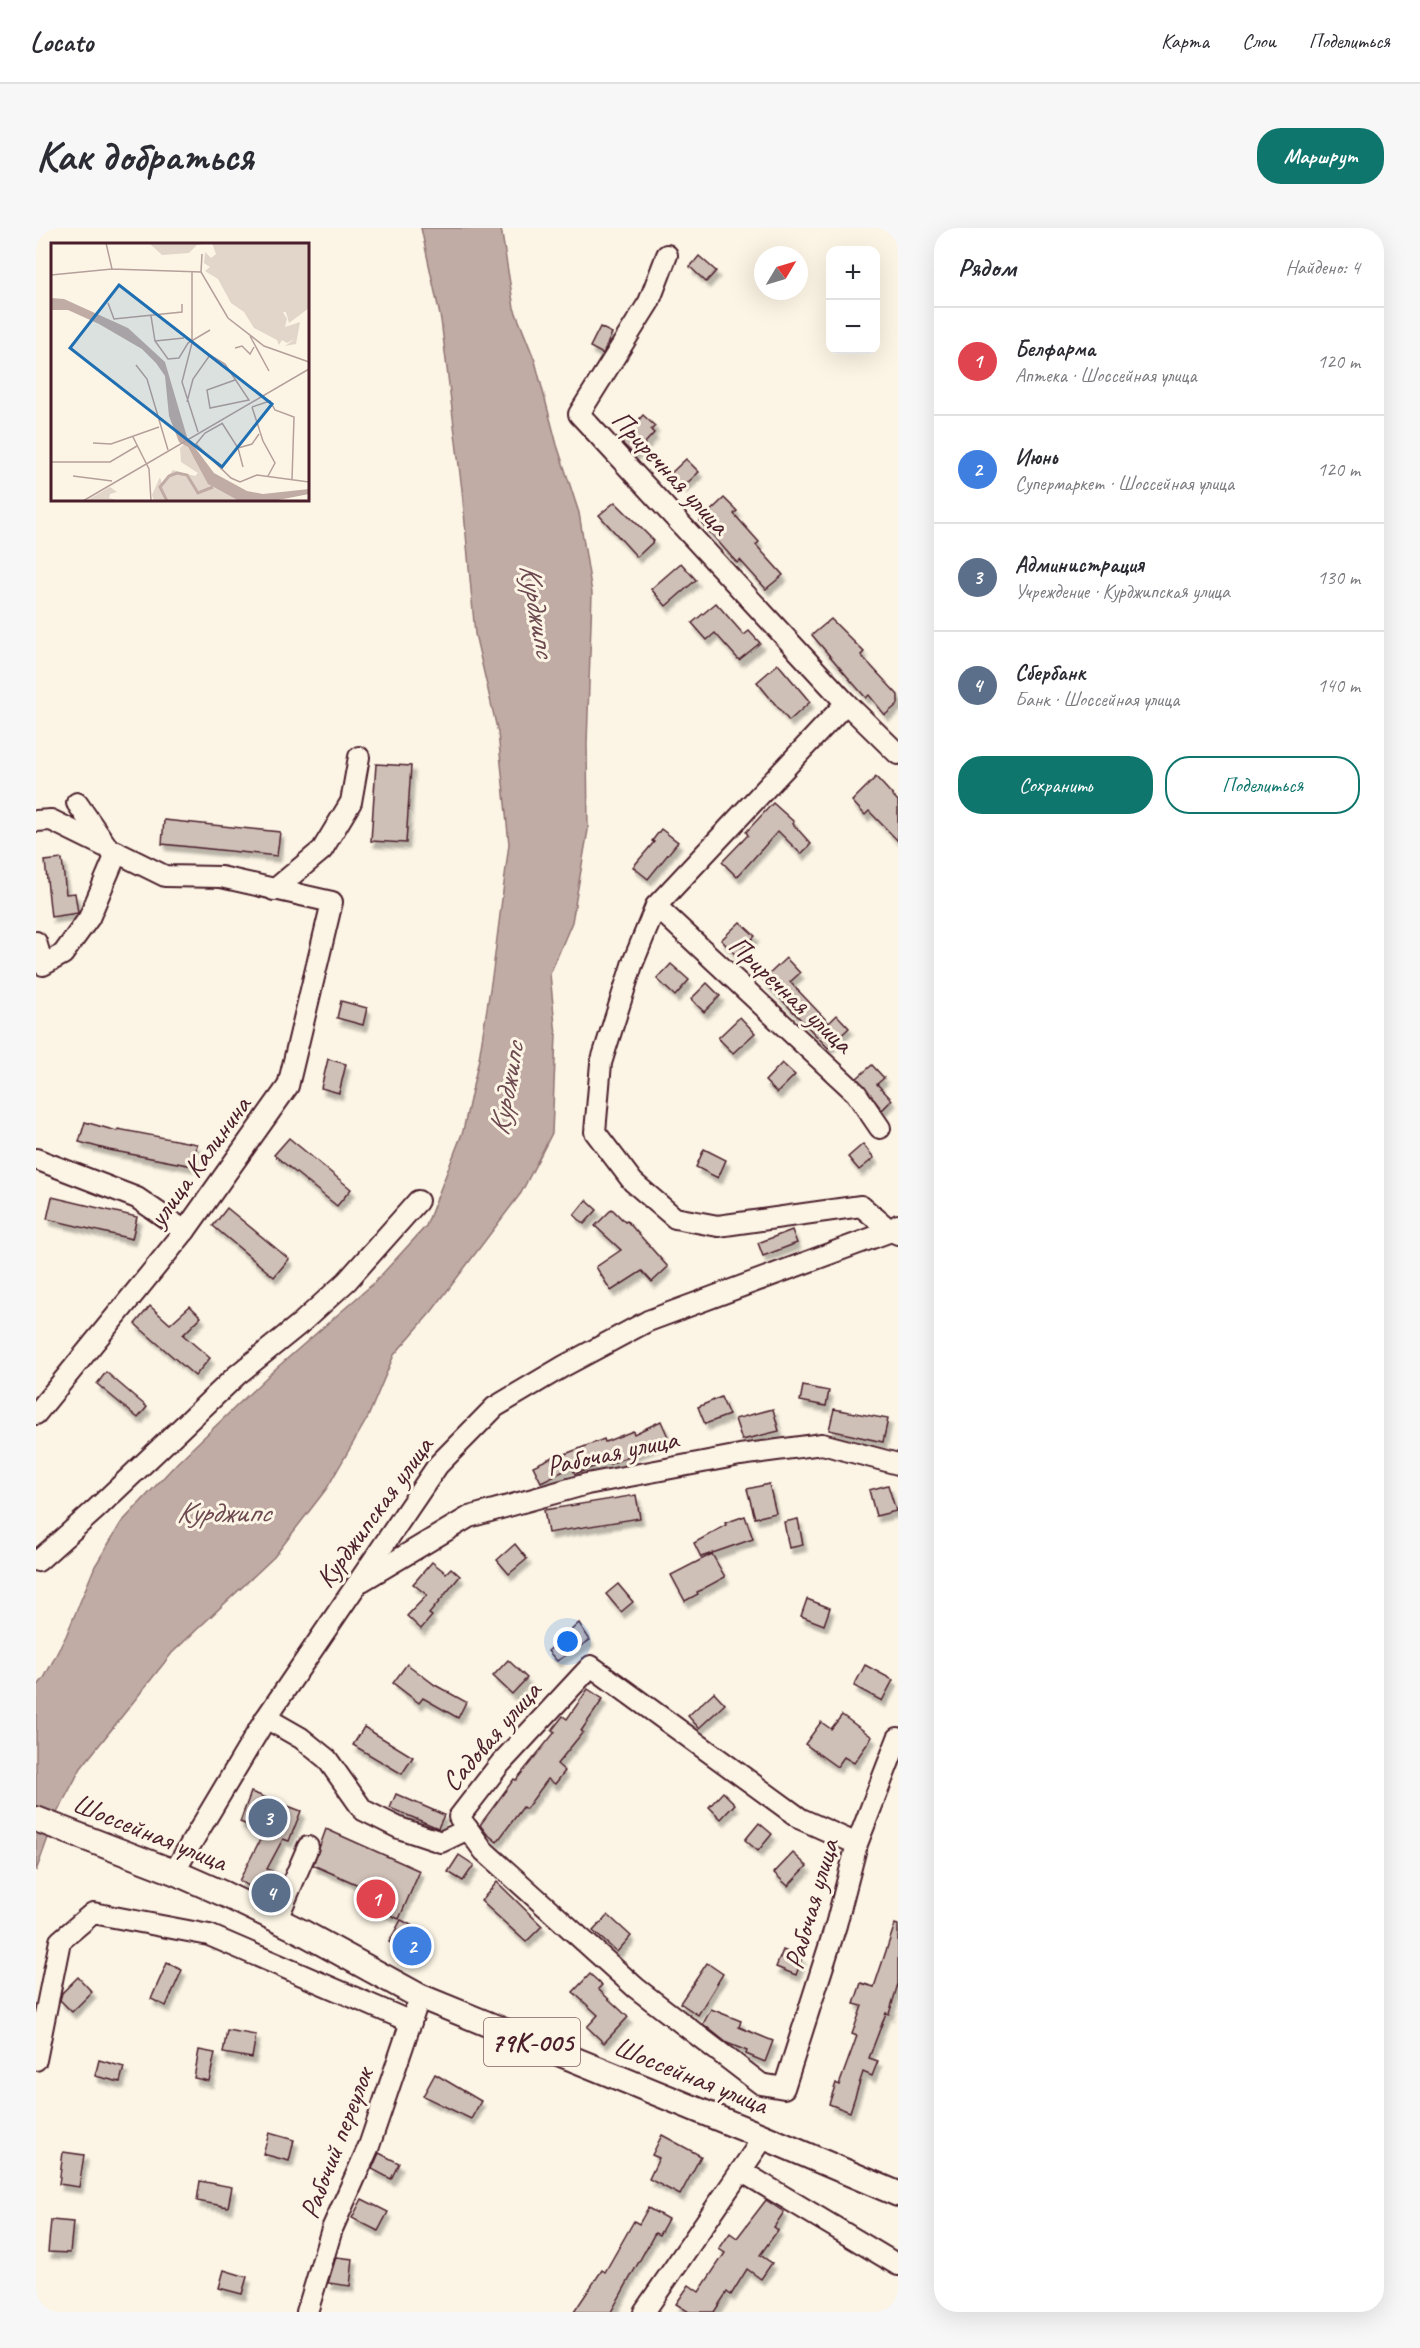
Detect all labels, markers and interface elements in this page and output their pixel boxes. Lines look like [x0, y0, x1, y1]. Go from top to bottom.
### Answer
text: Locato [30, 24, 93, 59]
text: Карта [1161, 28, 1209, 54]
text: Слои [1242, 28, 1276, 54]
text: Поделиться [1309, 28, 1390, 54]
button: Маршрут [1257, 128, 1384, 184]
text: Как добраться [36, 130, 253, 183]
inset map [51, 243, 309, 501]
north arrow [754, 246, 808, 300]
map controls [826, 246, 880, 354]
button: + [826, 246, 880, 300]
text: Рядом [958, 251, 1016, 284]
text: Найдено: 4 [1285, 255, 1360, 280]
button: − [826, 300, 880, 354]
text: Белфарма [1015, 335, 1095, 363]
text: 1 [973, 349, 982, 374]
text: 120 m [1317, 349, 1360, 374]
text: Аптека · Шоссейная улица [1015, 363, 1197, 388]
street label: Приречная улица [604, 402, 739, 543]
text: Июнь [1015, 443, 1057, 471]
text: 2 [973, 457, 982, 482]
text: 120 m [1317, 457, 1360, 482]
text: Супермаркет · Шоссейная улица [1015, 471, 1234, 496]
text: Администрация [1015, 551, 1144, 579]
water label: Курджипс [511, 561, 565, 663]
text: 3 [973, 565, 982, 590]
text: 130 m [1317, 565, 1360, 590]
text: Учреждение · Курджипская улица [1015, 579, 1230, 604]
text: Сбербанк [1015, 659, 1085, 687]
text: 4 [973, 673, 982, 698]
text: 140 m [1317, 673, 1360, 698]
text: Банк · Шоссейная улица [1015, 687, 1179, 712]
button: Сохранить [958, 756, 1153, 814]
button: Поделиться [1165, 756, 1360, 814]
street label: Приречная улица [721, 927, 862, 1062]
water label: Курджипс [479, 1036, 533, 1138]
street label: улица Калинина [139, 1087, 259, 1235]
street label: Рабочая улица [543, 1421, 683, 1483]
street label: Курджипская улица [308, 1428, 442, 1594]
water label: Курджипс [176, 1493, 273, 1531]
your location [553, 1627, 582, 1656]
street label: Садовая улица [434, 1672, 549, 1798]
street label: Шоссейная улица [68, 1785, 234, 1879]
pin: 3 [248, 1796, 288, 1840]
street label: Рабочая улица [776, 1833, 847, 1973]
pin: 4 [252, 1870, 290, 1916]
pin: 1 [356, 1876, 396, 1922]
pin: 2 [392, 1924, 431, 1968]
road number: 79К-005 [484, 2018, 580, 2066]
street label: Шоссейная улица [609, 2028, 775, 2122]
street label: Рабочий переулок [291, 2060, 382, 2223]

